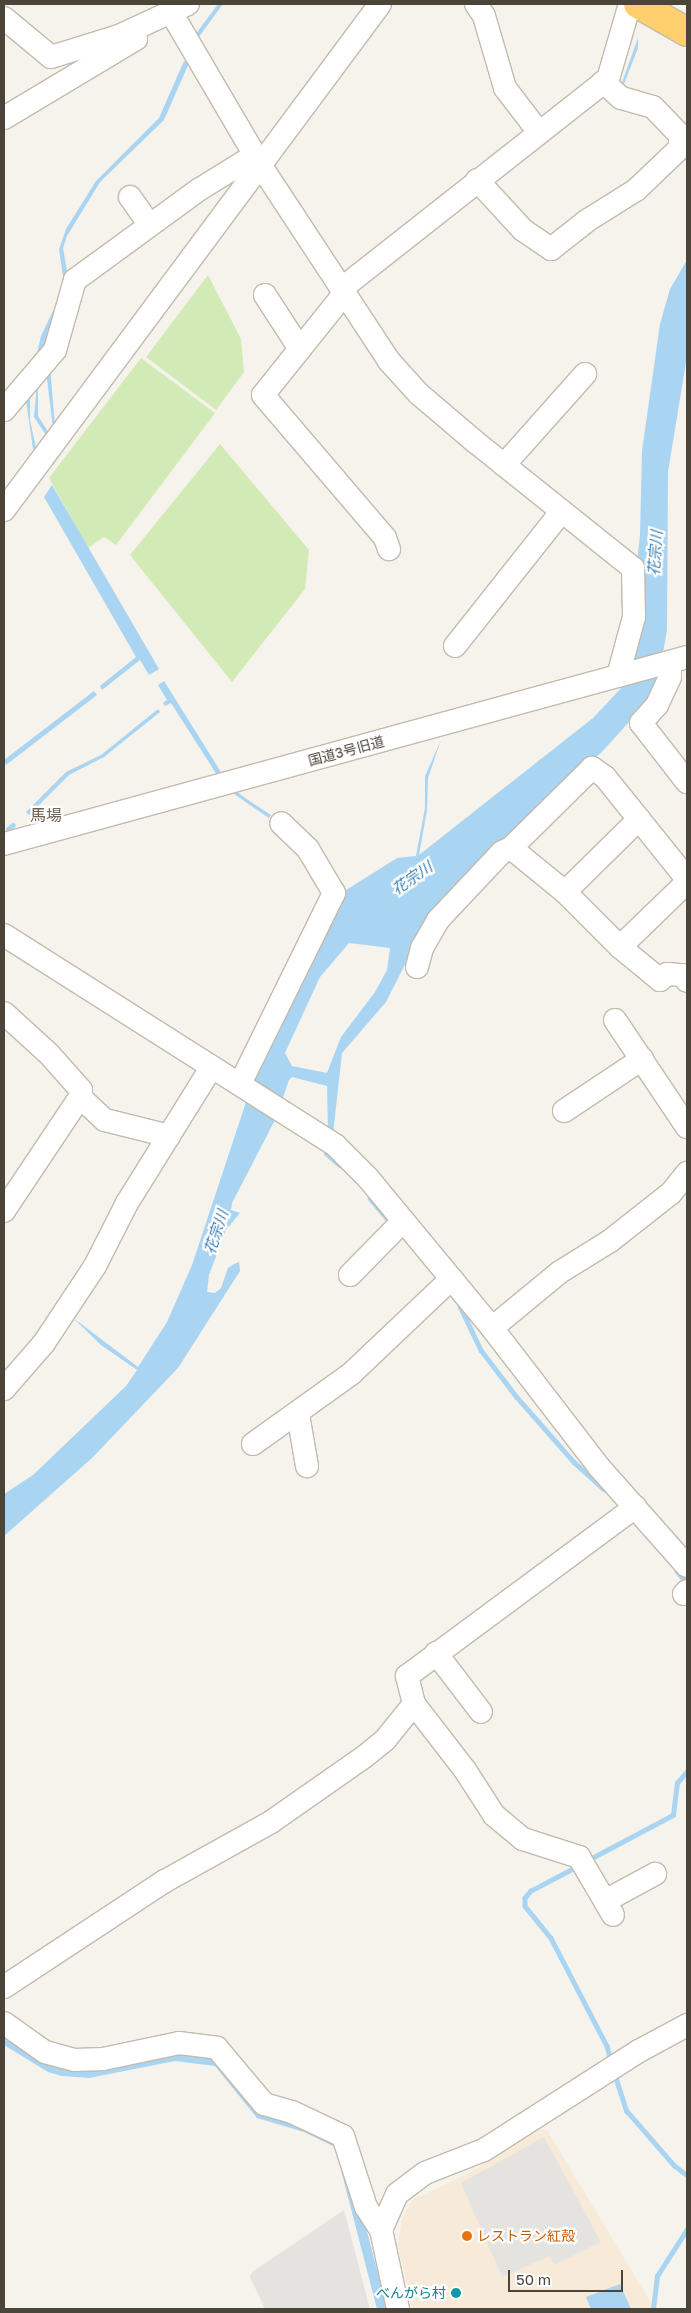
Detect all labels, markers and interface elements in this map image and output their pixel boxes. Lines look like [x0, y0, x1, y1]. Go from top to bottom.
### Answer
water label: 花宗川 [644, 530, 666, 576]
street label: 国道3号旧道 [306, 733, 386, 769]
district label: 馬場 [30, 805, 62, 825]
water label: 花宗川 [388, 858, 436, 898]
water label: 花宗川 [200, 1208, 232, 1256]
place label: レストラン紅殻 [477, 2228, 575, 2244]
marker: レストラン紅殻 [461, 2230, 473, 2242]
scale bar [511, 2260, 626, 2292]
text: 50 m [516, 2270, 551, 2288]
place label: べんがら村 [376, 2285, 446, 2301]
marker: べんがら村 [450, 2287, 462, 2299]

